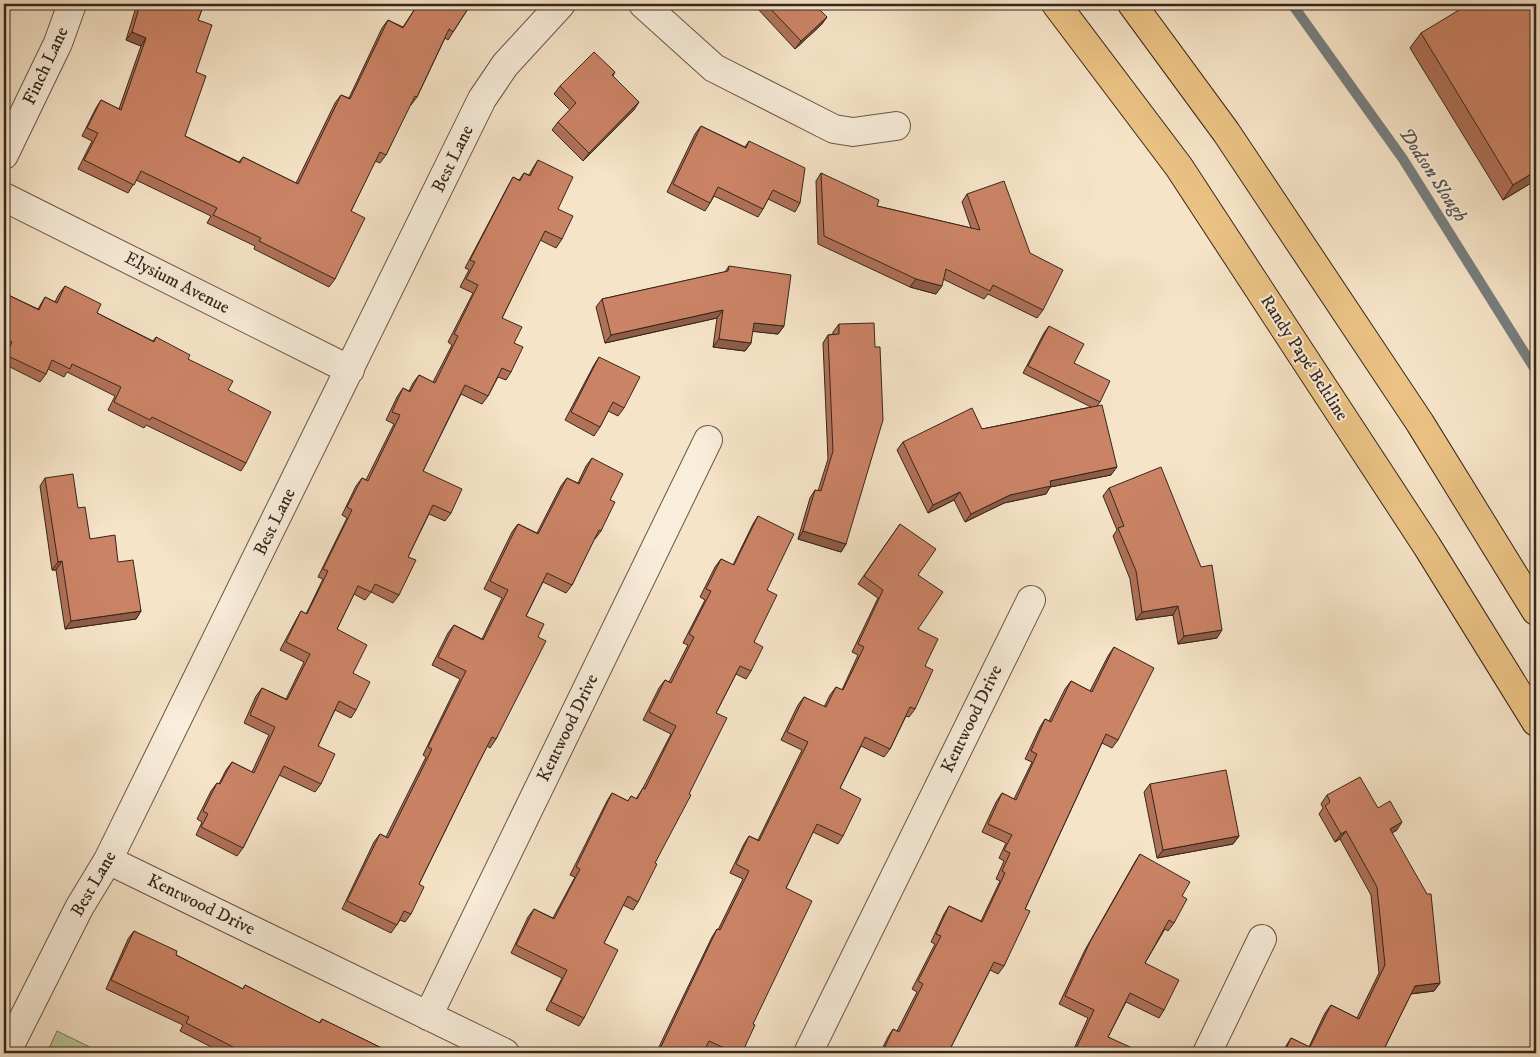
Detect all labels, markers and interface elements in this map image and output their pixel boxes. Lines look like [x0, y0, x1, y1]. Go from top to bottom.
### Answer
street label: Finch Lane [18, 24, 74, 108]
street label: Best Lane [427, 122, 479, 196]
water label: Dodson Slough [1394, 123, 1472, 227]
street label: Elysium Avenue [121, 247, 233, 319]
street label: Randy Papé Beltline [1255, 291, 1353, 425]
street label: Best Lane [249, 485, 301, 559]
street label: Kentwood Drive [936, 662, 1008, 776]
street label: Kentwood Drive [532, 671, 604, 785]
street label: Best Lane [66, 847, 122, 921]
street label: Kentwood Drive [144, 869, 258, 941]

